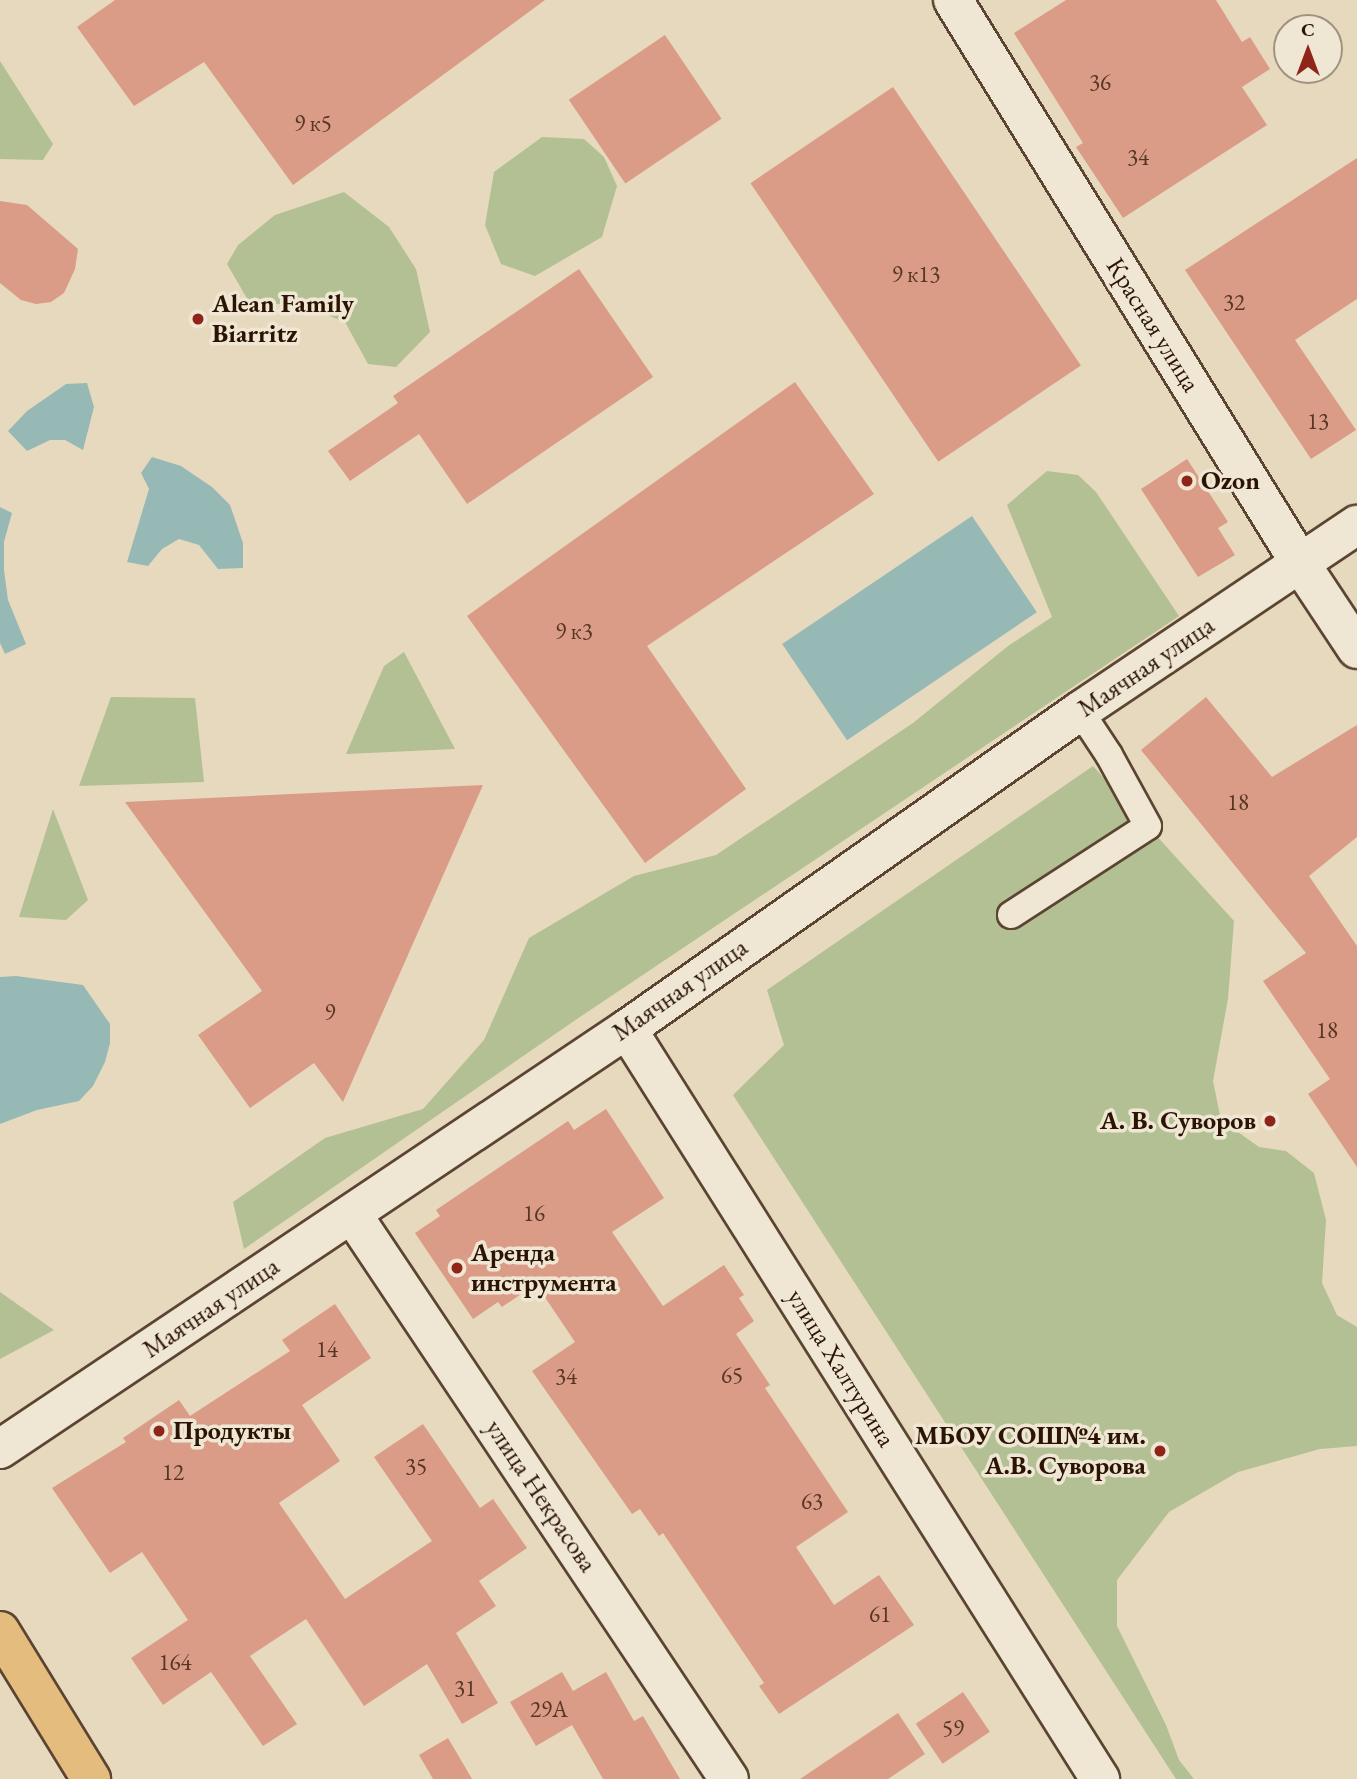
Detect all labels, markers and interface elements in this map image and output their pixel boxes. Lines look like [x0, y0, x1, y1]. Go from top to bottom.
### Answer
north arrow [1273, 14, 1343, 84]
text: С [1301, 17, 1315, 42]
house number: 36 [1089, 68, 1111, 96]
house number: 9 к5 [294, 109, 332, 137]
house number: 34 [1127, 143, 1149, 171]
street label: Красная улица [1099, 252, 1207, 398]
house number: 9 к13 [892, 260, 940, 288]
place label: Alean Family Biarritz [212, 288, 354, 350]
house number: 32 [1223, 288, 1245, 316]
marker: Alean Family Biarritz [190, 311, 206, 327]
house number: 13 [1307, 407, 1329, 435]
place label: Ozon [1201, 465, 1260, 497]
marker: Ozon [1179, 473, 1195, 489]
street label: Маячная улица [1072, 610, 1220, 724]
house number: 9 к3 [555, 617, 593, 645]
house number: 18 [1227, 788, 1249, 816]
street label: Маячная улица [606, 932, 754, 1048]
house number: 9 [324, 998, 336, 1026]
house number: 18 [1316, 1016, 1338, 1044]
place label: А. В. Суворов [1100, 1105, 1256, 1137]
marker: А. В. Суворов [1262, 1113, 1278, 1129]
house number: 16 [523, 1199, 545, 1227]
place label: Аренда инструмента [471, 1237, 617, 1298]
street label: Маячная улица [137, 1251, 285, 1365]
marker: Аренда инструмента [449, 1260, 465, 1276]
street label: улица Халтурина [780, 1283, 902, 1453]
house number: 14 [316, 1335, 338, 1363]
house number: 65 [721, 1361, 743, 1389]
house number: 34 [555, 1362, 577, 1390]
street label: улица Некрасова [479, 1414, 603, 1578]
place label: Продукты [173, 1415, 291, 1447]
place label: МБОУ СОШ№4 им. А.В. Суворова [915, 1420, 1146, 1482]
marker: Продукты [151, 1423, 167, 1439]
marker: МБОУ СОШ№4 им. А.В. Суворова [1152, 1443, 1168, 1459]
house number: 35 [405, 1452, 427, 1480]
house number: 12 [162, 1458, 184, 1486]
house number: 63 [801, 1487, 823, 1515]
house number: 61 [869, 1600, 891, 1628]
house number: 164 [158, 1648, 192, 1676]
house number: 31 [454, 1674, 476, 1702]
house number: 29А [530, 1695, 568, 1723]
house number: 59 [942, 1714, 964, 1742]

